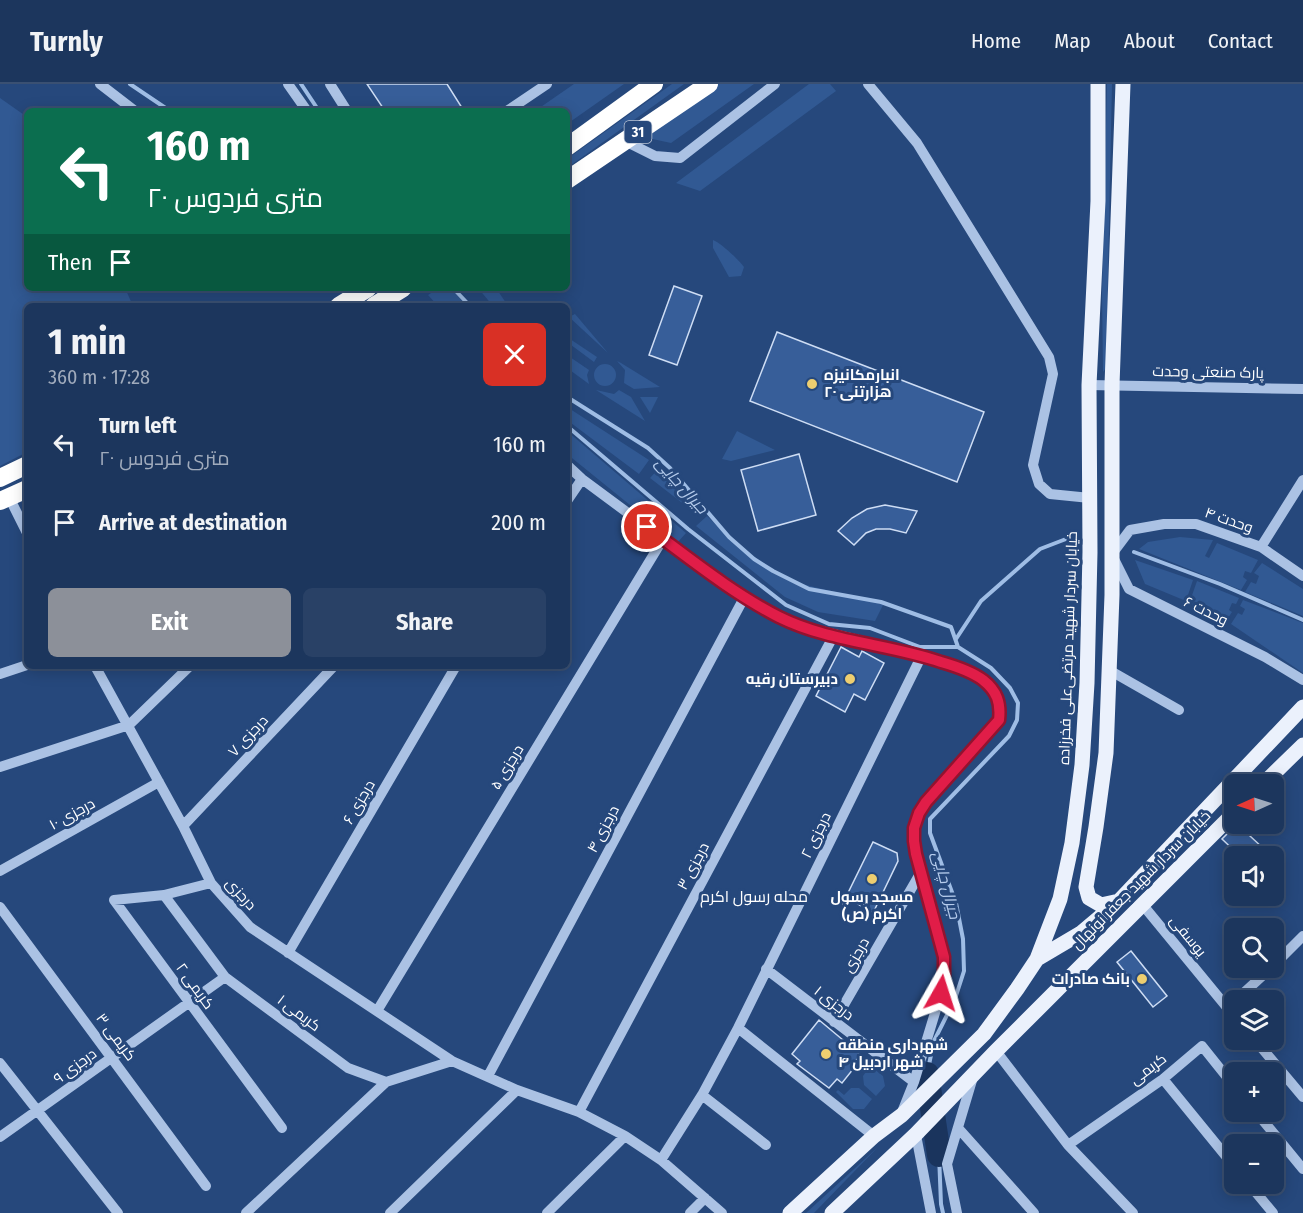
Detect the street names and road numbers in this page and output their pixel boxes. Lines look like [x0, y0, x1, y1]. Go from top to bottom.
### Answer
road number: 31 [624, 121, 652, 143]
street label: پارک صنعتی وحدت [1152, 362, 1264, 383]
street label: وحدت ۴ [1202, 503, 1256, 537]
street label: خیابان سردار شهید مرتضی‌علی فخرزاده [1055, 531, 1082, 765]
street label: وحدت ۶ [1181, 593, 1231, 629]
street label: درجزی ۷ [224, 711, 272, 761]
street label: درجزی ۵ [487, 741, 528, 793]
street label: درجزی ۶ [339, 777, 380, 828]
street label: درجزی ۱۰ [46, 794, 98, 835]
street label: درجزی ۴ [583, 802, 624, 856]
street label: خیابان سردار شهید جعفر نونهال [1068, 807, 1215, 954]
street label: درجزی ۲ [797, 809, 836, 861]
street label: درجزی ۳ [673, 839, 714, 893]
street label: درجزی [221, 874, 260, 915]
street label: یوسفی [1165, 912, 1210, 961]
street label: درجزی [839, 934, 874, 976]
street label: کریمی ۲ [171, 959, 218, 1013]
street label: درجزی ۱ [810, 982, 858, 1025]
street label: کریمی ۱ [273, 991, 324, 1036]
street label: کریمی ۳ [91, 1010, 140, 1065]
street label: درجزی ۹ [50, 1044, 101, 1088]
street label: کریمی [1126, 1049, 1170, 1089]

